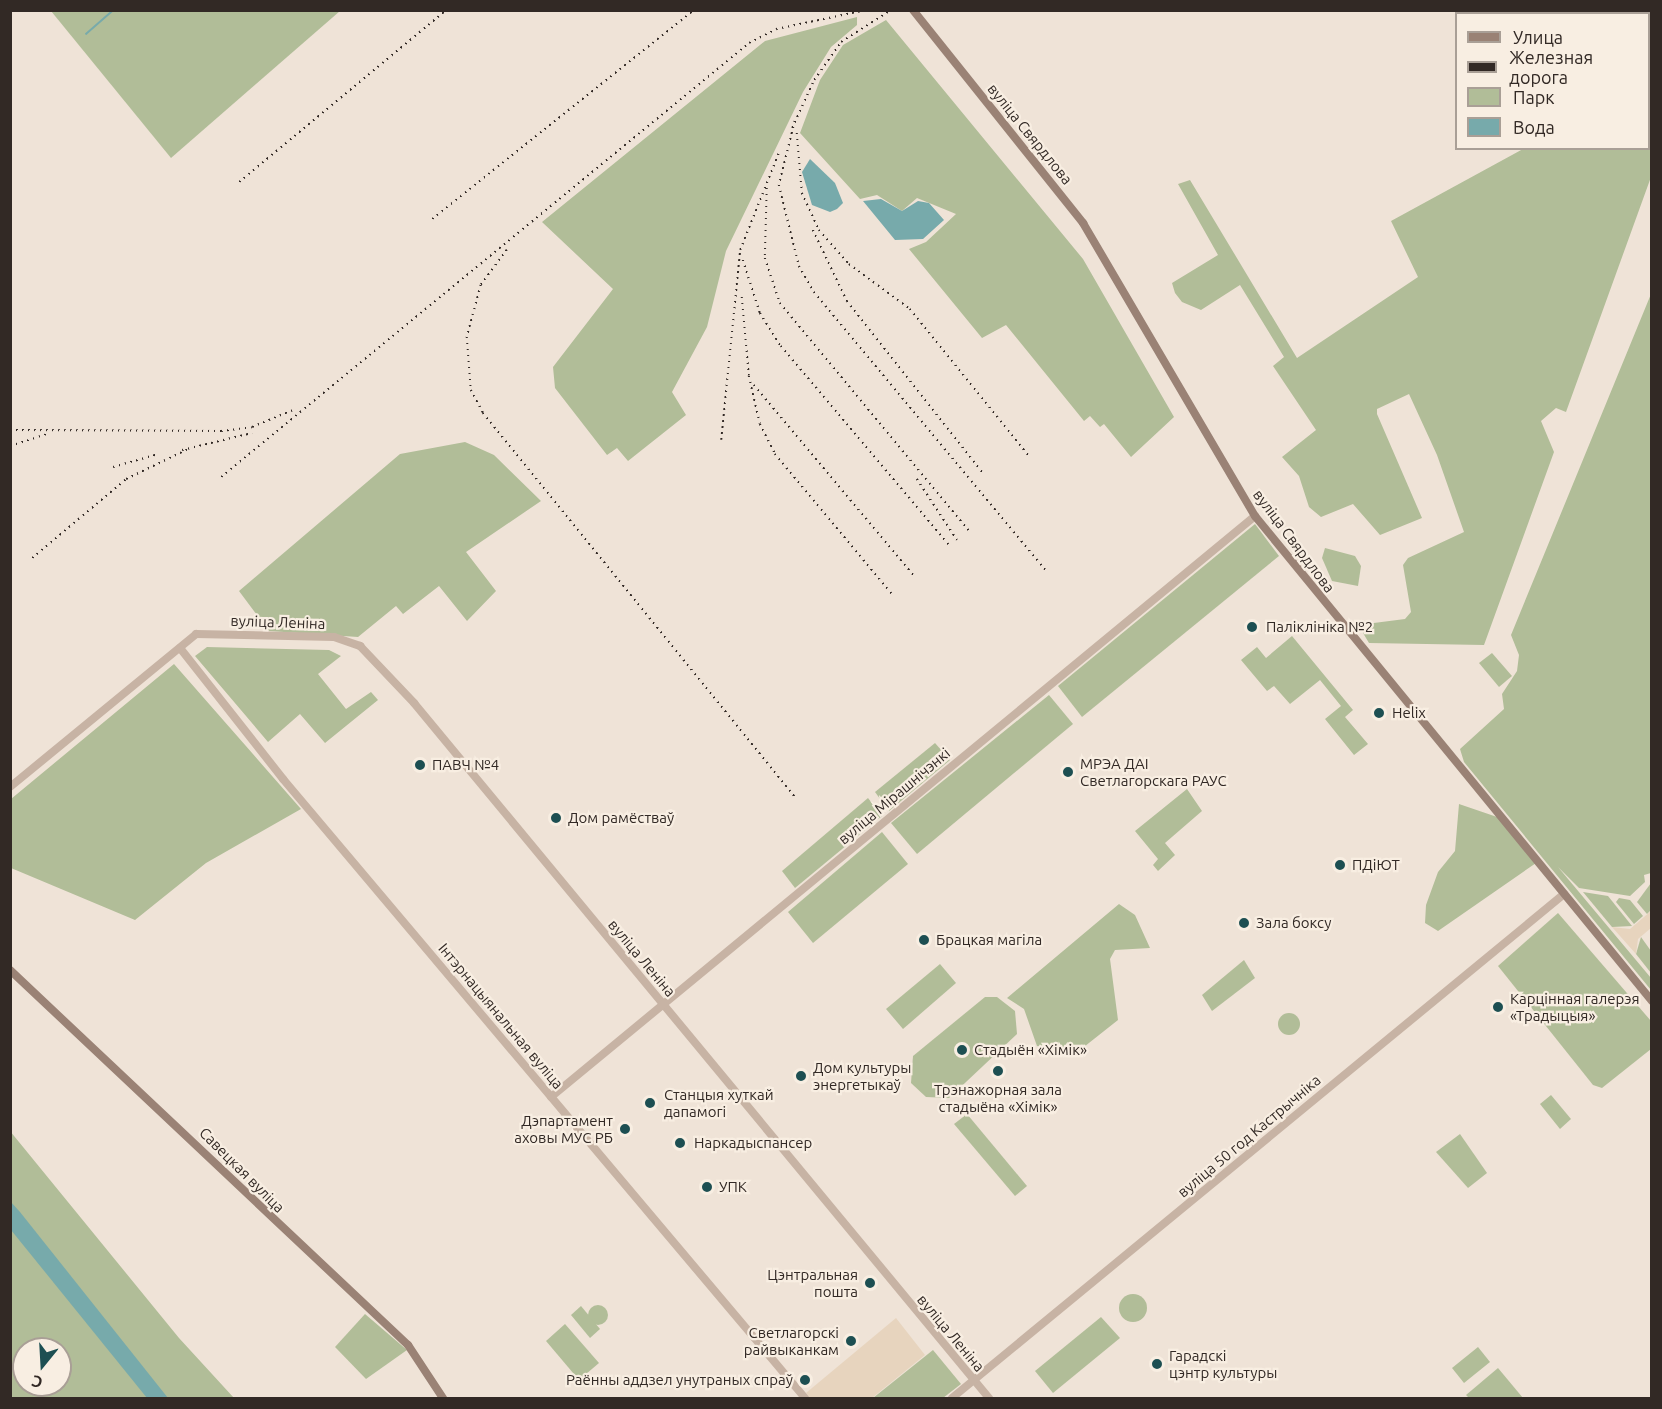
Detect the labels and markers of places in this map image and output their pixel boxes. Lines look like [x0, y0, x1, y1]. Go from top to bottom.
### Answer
marker: Паліклініка №2 [1243, 618, 1261, 636]
place label: Паліклініка №2 [1266, 618, 1373, 636]
marker: Helix [1370, 704, 1388, 722]
place label: Helix [1392, 704, 1426, 722]
place label: МРЭА ДАІ Светлагорскага РАУС [1080, 754, 1227, 789]
place label: ПАВЧ №4 [432, 756, 499, 774]
marker: ПАВЧ №4 [413, 758, 427, 772]
marker: МРЭА ДАІ Светлагорскага РАУС [1061, 765, 1075, 779]
place label: Дом рамёстваў [568, 809, 674, 827]
marker: Дом рамёстваў [549, 811, 563, 825]
place label: ПДіЮТ [1352, 856, 1400, 874]
marker: ПДіЮТ [1333, 858, 1347, 872]
place label: Зала боксу [1256, 914, 1331, 932]
marker: Зала боксу [1237, 916, 1251, 930]
place label: Брацкая магіла [936, 931, 1042, 949]
marker: Брацкая магіла [917, 933, 931, 947]
place label: Карцінная галерэя «Традыцыя» [1510, 989, 1640, 1024]
marker: Карцінная галерэя «Традыцыя» [1491, 1000, 1505, 1014]
place label: Стадыён «Хімік» [974, 1041, 1087, 1059]
marker: Стадыён «Хімік» [955, 1043, 969, 1057]
place label: Дом культуры энергетыкаў [813, 1058, 911, 1093]
marker: Трэнажорная зала стадыёна «Хімік» [991, 1064, 1005, 1078]
marker: Дом культуры энергетыкаў [794, 1069, 808, 1083]
place label: Трэнажорная зала стадыёна «Хімік» [934, 1080, 1062, 1115]
place label: Станцыя хуткай дапамогі [664, 1085, 774, 1120]
marker: Станцыя хуткай дапамогі [641, 1094, 659, 1112]
place label: Дэпартамент аховы МУС РБ [514, 1111, 613, 1146]
marker: Дэпартамент аховы МУС РБ [618, 1122, 632, 1136]
marker: Наркадыспансер [671, 1134, 689, 1152]
place label: Наркадыспансер [694, 1134, 812, 1152]
place label: УПК [719, 1178, 747, 1196]
marker: УПК [700, 1180, 714, 1194]
place label: Цэнтральная пошта [767, 1265, 858, 1300]
marker: Цэнтральная пошта [863, 1276, 877, 1290]
place label: Светлагорскі райвыканкам [744, 1323, 839, 1358]
marker: Светлагорскі райвыканкам [844, 1334, 858, 1348]
place label: Гарадскі цэнтр культуры [1169, 1346, 1277, 1381]
marker: Гарадскі цэнтр культуры [1150, 1357, 1164, 1371]
place label: Раённы аддзел унутраных спраў [566, 1371, 793, 1389]
marker: Раённы аддзел унутраных спраў [798, 1373, 812, 1387]

